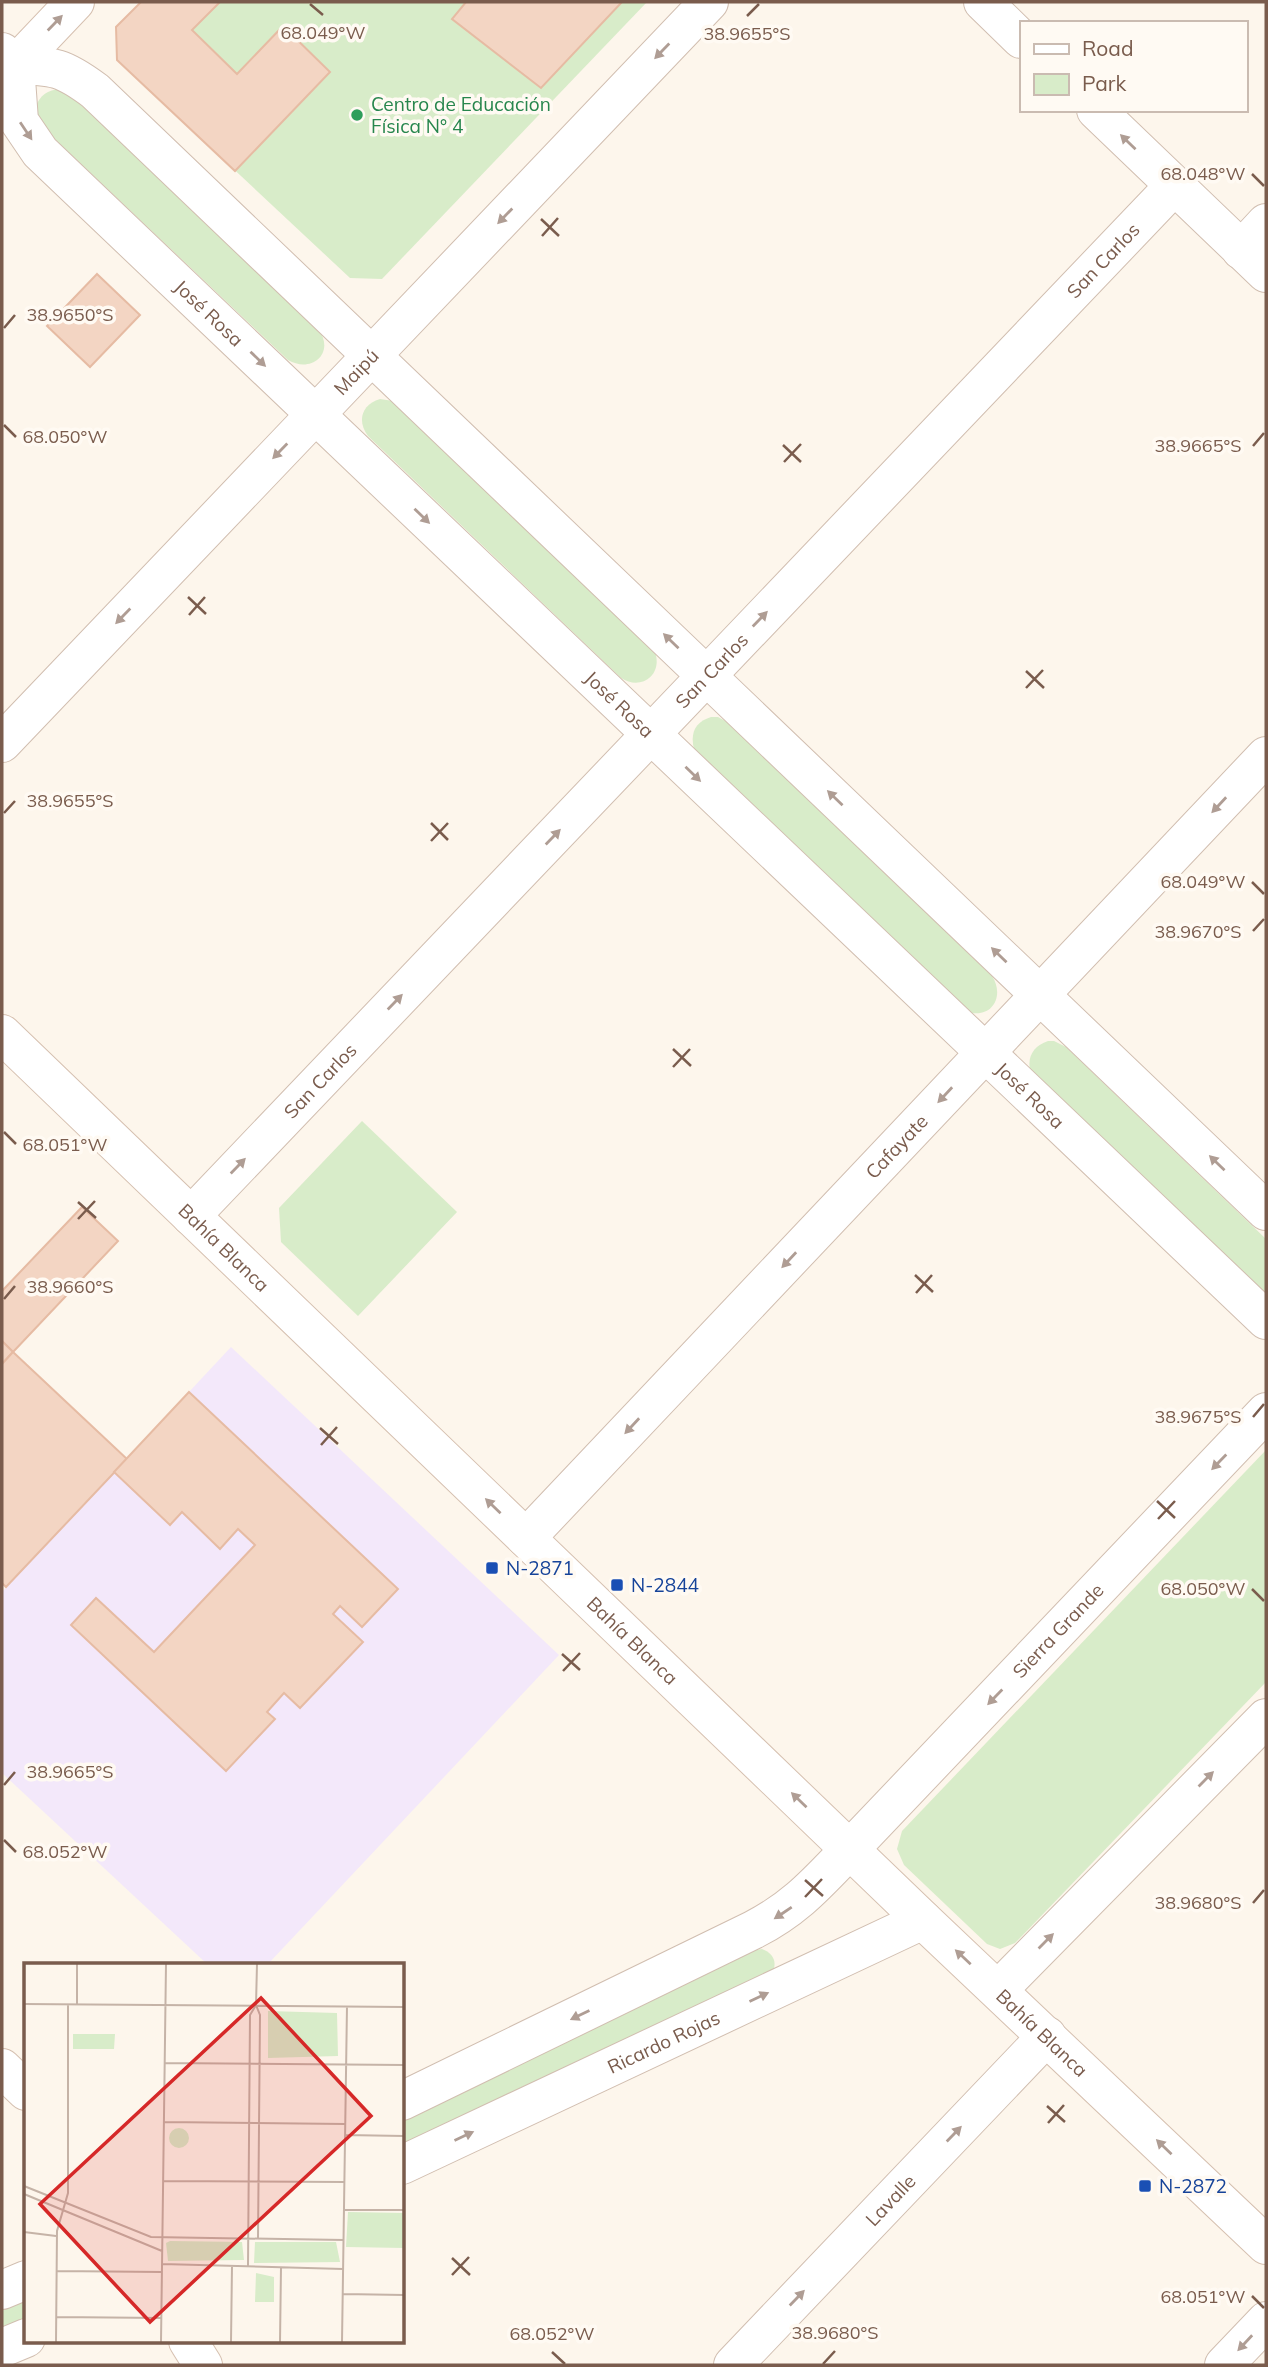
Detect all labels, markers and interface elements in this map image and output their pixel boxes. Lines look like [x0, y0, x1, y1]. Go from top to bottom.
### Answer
one-way arrow [47, 15, 63, 32]
text: 68.049°W [280, 21, 366, 44]
legend [1020, 21, 1247, 112]
text: 38.9655°S [704, 22, 790, 45]
text: Road [1082, 35, 1133, 61]
one-way arrow [655, 42, 671, 59]
text: Park [1082, 70, 1126, 96]
place label: Centro de Educación Física N° 4 [371, 92, 551, 138]
marker: Centro de Educación Física N° 4 [349, 107, 365, 123]
one-way arrow [19, 122, 33, 140]
one-way arrow [1120, 133, 1137, 150]
text: 68.048°W [1160, 162, 1246, 185]
one-way arrow [498, 207, 514, 224]
street label: San Carlos [1061, 218, 1145, 303]
street label: José Rosa [169, 274, 249, 352]
text: 38.9650°S [27, 303, 113, 326]
street label: Maipú [329, 344, 384, 400]
one-way arrow [249, 351, 267, 367]
text: 68.050°W [22, 425, 108, 448]
text: 38.9665°S [1155, 434, 1241, 457]
one-way arrow [273, 442, 289, 459]
one-way arrow [413, 507, 430, 523]
one-way arrow [116, 607, 132, 624]
one-way arrow [752, 611, 768, 628]
street label: San Carlos [670, 628, 753, 713]
one-way arrow [663, 633, 680, 649]
street label: José Rosa [580, 666, 659, 743]
one-way arrow [685, 766, 702, 783]
text: 38.9655°S [27, 789, 113, 812]
one-way arrow [827, 790, 844, 806]
one-way arrow [1211, 797, 1228, 814]
one-way arrow [544, 829, 560, 846]
text: 68.049°W [1160, 870, 1246, 893]
text: 38.9670°S [1155, 920, 1241, 943]
one-way arrow [991, 947, 1008, 964]
one-way arrow [387, 994, 403, 1011]
street label: San Carlos [279, 1038, 362, 1123]
street label: José Rosa [990, 1057, 1070, 1134]
one-way arrow [938, 1086, 954, 1103]
street label: Cafayate [860, 1109, 933, 1184]
text: 68.051°W [22, 1133, 108, 1156]
one-way arrow [1209, 1156, 1226, 1172]
one-way arrow [230, 1158, 246, 1175]
street label: Bahía Blanca [173, 1198, 274, 1297]
one-way arrow [781, 1251, 797, 1268]
text: 38.9660°S [27, 1275, 113, 1298]
text: 38.9675°S [1155, 1405, 1241, 1428]
one-way arrow [624, 1417, 641, 1434]
one-way arrow [1211, 1453, 1228, 1470]
one-way arrow [485, 1498, 502, 1515]
place label: N-2871 [506, 1556, 574, 1580]
marker: N-2871 [484, 1560, 500, 1576]
place label: N-2844 [631, 1573, 699, 1597]
marker: N-2844 [609, 1577, 625, 1593]
text: 68.050°W [1160, 1577, 1246, 1600]
street label: Sierra Grande [1007, 1578, 1109, 1683]
street label: Bahía Blanca [582, 1591, 683, 1690]
one-way arrow [987, 1688, 1003, 1705]
text: 38.9665°S [27, 1760, 113, 1783]
one-way arrow [1197, 1771, 1214, 1788]
one-way arrow [791, 1792, 808, 1808]
text: 68.052°W [22, 1840, 108, 1863]
text: 38.9680°S [1155, 1891, 1241, 1914]
one-way arrow [774, 1906, 792, 1920]
one-way arrow [1037, 1933, 1053, 1950]
one-way arrow [955, 1950, 972, 1966]
inset map [24, 1963, 404, 2342]
street label: Bahía Blanca [991, 1984, 1093, 2082]
one-way arrow [749, 1992, 769, 2003]
street label: Ricardo Rojas [603, 2005, 724, 2079]
one-way arrow [570, 2009, 590, 2020]
one-way arrow [945, 2126, 961, 2143]
one-way arrow [454, 2130, 474, 2142]
one-way arrow [1156, 2140, 1173, 2156]
street label: Lavalle [860, 2169, 921, 2231]
place label: N-2872 [1159, 2174, 1227, 2198]
marker: N-2872 [1137, 2178, 1153, 2194]
text: 68.051°W [1160, 2285, 1246, 2308]
one-way arrow [788, 2290, 804, 2307]
text: 38.9680°S [792, 2321, 878, 2344]
text: 68.052°W [509, 2322, 595, 2345]
one-way arrow [1238, 2334, 1254, 2351]

